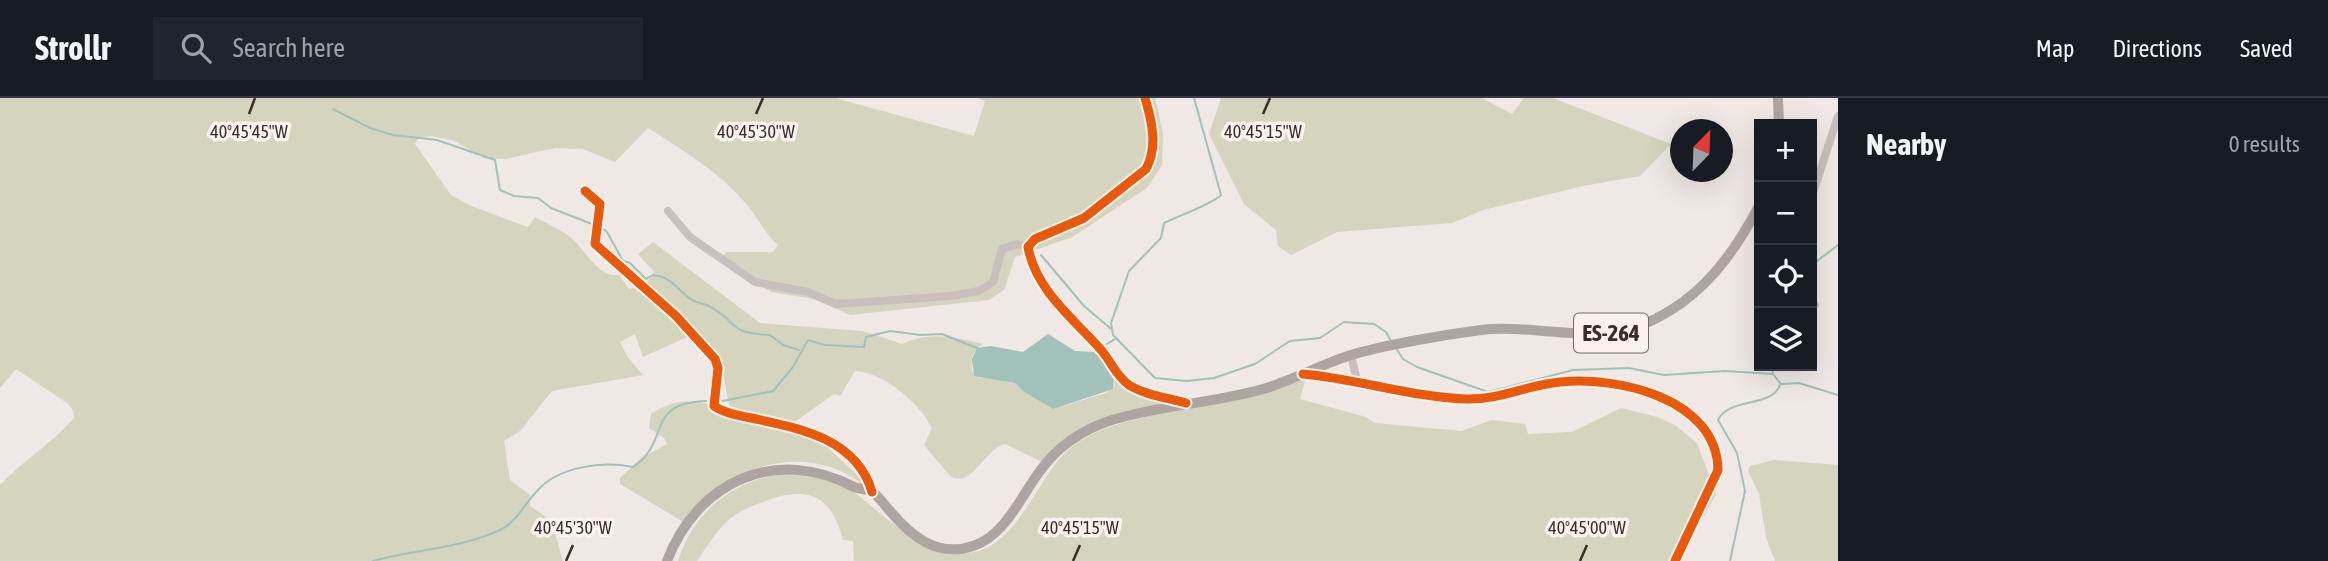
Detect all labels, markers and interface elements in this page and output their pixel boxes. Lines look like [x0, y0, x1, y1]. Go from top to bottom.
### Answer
search box [153, 17, 643, 80]
text: Strollr [35, 29, 111, 67]
icon: search [177, 29, 215, 67]
text: Search here [233, 33, 345, 63]
text: Map [2036, 35, 2074, 62]
text: Directions [2112, 35, 2202, 62]
text: Saved [2240, 35, 2293, 62]
north arrow [1670, 119, 1733, 182]
map controls [1754, 119, 1817, 371]
button: + [1754, 119, 1817, 182]
text: 40°45'45"W [210, 121, 288, 142]
text: 40°45'30"W [717, 121, 795, 142]
text: 40°45'15"W [1224, 121, 1302, 142]
text: Nearby [1866, 127, 1946, 161]
text: 0 results [2229, 131, 2300, 157]
button: − [1754, 182, 1817, 245]
button: locate [1754, 245, 1817, 308]
button: layers [1754, 308, 1817, 371]
road number: ES-264 [1574, 314, 1648, 352]
text: 40°45'30"W [534, 517, 612, 538]
text: 40°45'15"W [1041, 517, 1119, 538]
text: 40°45'00"W [1548, 517, 1626, 538]

